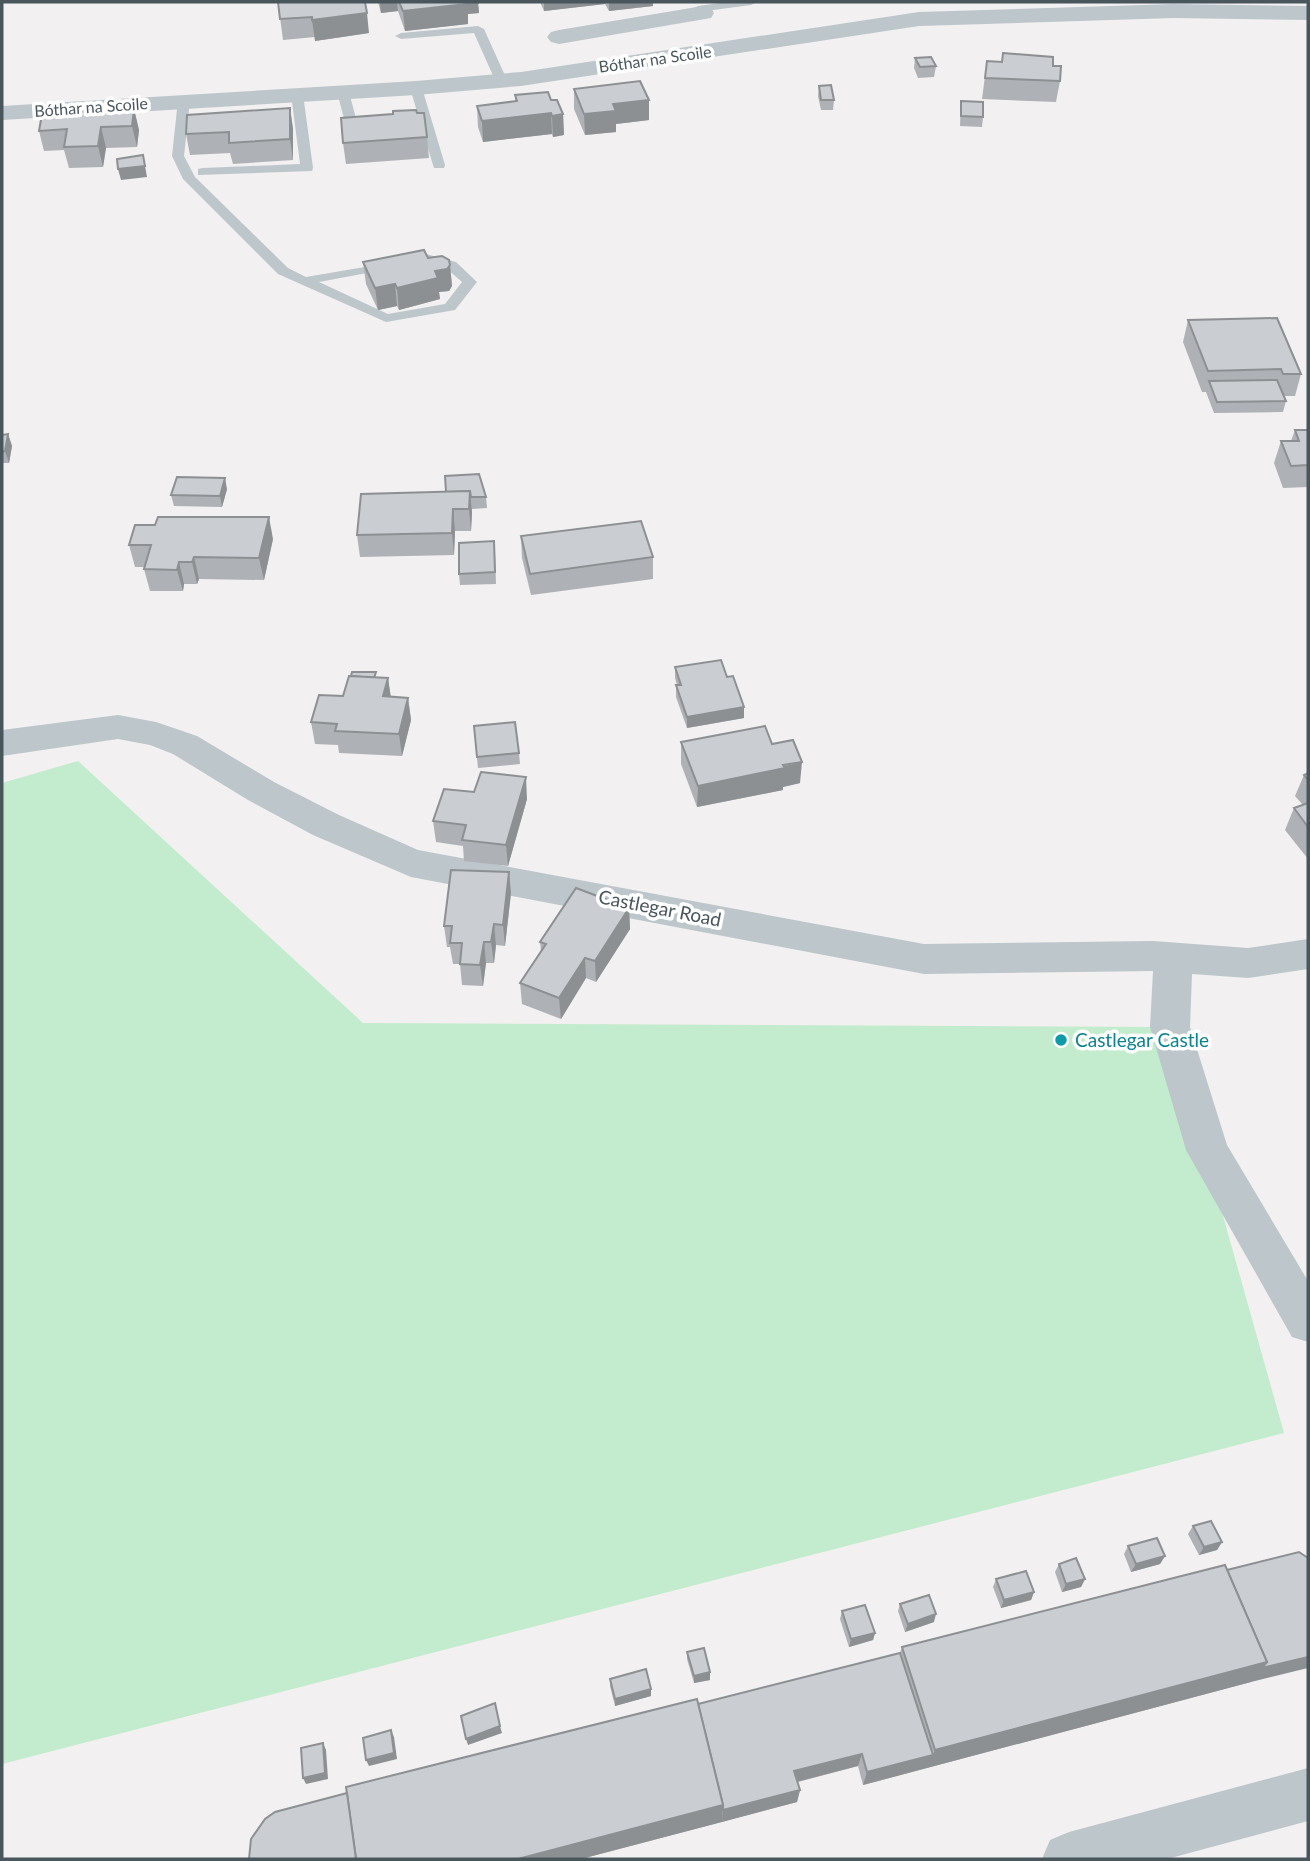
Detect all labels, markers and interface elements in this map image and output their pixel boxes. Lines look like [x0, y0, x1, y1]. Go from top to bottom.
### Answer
street label: Bóthar na Scoile [597, 41, 712, 76]
street label: Bóthar na Scoile [34, 93, 148, 120]
street label: Castlegar Road [597, 884, 723, 931]
place label: Castlegar Castle [1075, 1028, 1209, 1051]
marker: Castlegar Castle [1053, 1032, 1069, 1048]

